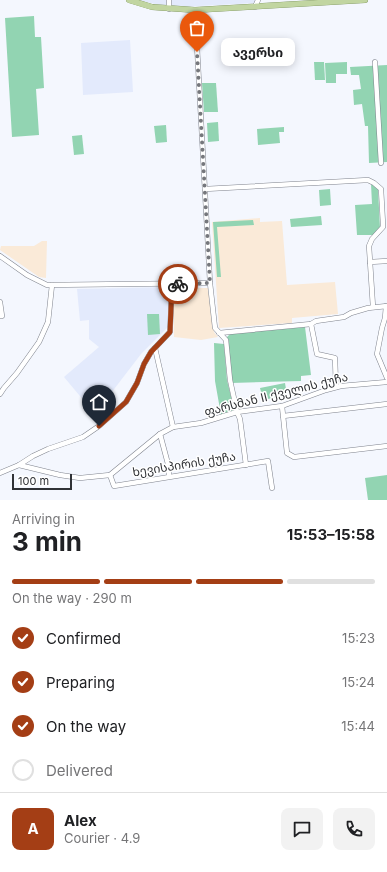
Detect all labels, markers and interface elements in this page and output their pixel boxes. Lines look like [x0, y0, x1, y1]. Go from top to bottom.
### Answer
pin [180, 11, 214, 52]
icon: bag [186, 17, 208, 39]
callout: ავერსი [221, 38, 295, 66]
text: ავერსი [233, 44, 283, 60]
courier [158, 264, 198, 304]
icon: bike [167, 273, 189, 295]
street label: ფარსმან II ქველის ქუჩა [203, 369, 350, 420]
pin [82, 385, 116, 426]
icon: home [88, 391, 110, 413]
street label: ხევისპირის ქუჩა [131, 448, 237, 480]
scale bar [12, 472, 72, 491]
text: 100 m [18, 474, 49, 488]
text: Arriving in [12, 511, 75, 527]
text: 15:53–15:58 [287, 525, 375, 544]
text: 3 min [12, 526, 82, 557]
text: On the way · 290 m [12, 590, 132, 606]
icon: check [12, 627, 34, 649]
text: Confirmed [46, 629, 121, 648]
text: 15:23 [342, 630, 375, 646]
icon: check [12, 671, 34, 693]
text: Preparing [46, 673, 115, 692]
text: 15:24 [342, 674, 375, 690]
icon: check [12, 715, 34, 737]
text: On the way [46, 717, 126, 736]
text: 15:44 [341, 718, 375, 734]
text: Delivered [46, 761, 113, 780]
button: chat [281, 808, 323, 850]
button: phone [333, 808, 375, 850]
text: Alex [64, 811, 97, 830]
text: A [27, 819, 39, 838]
text: Courier · 4.9 [64, 830, 140, 846]

